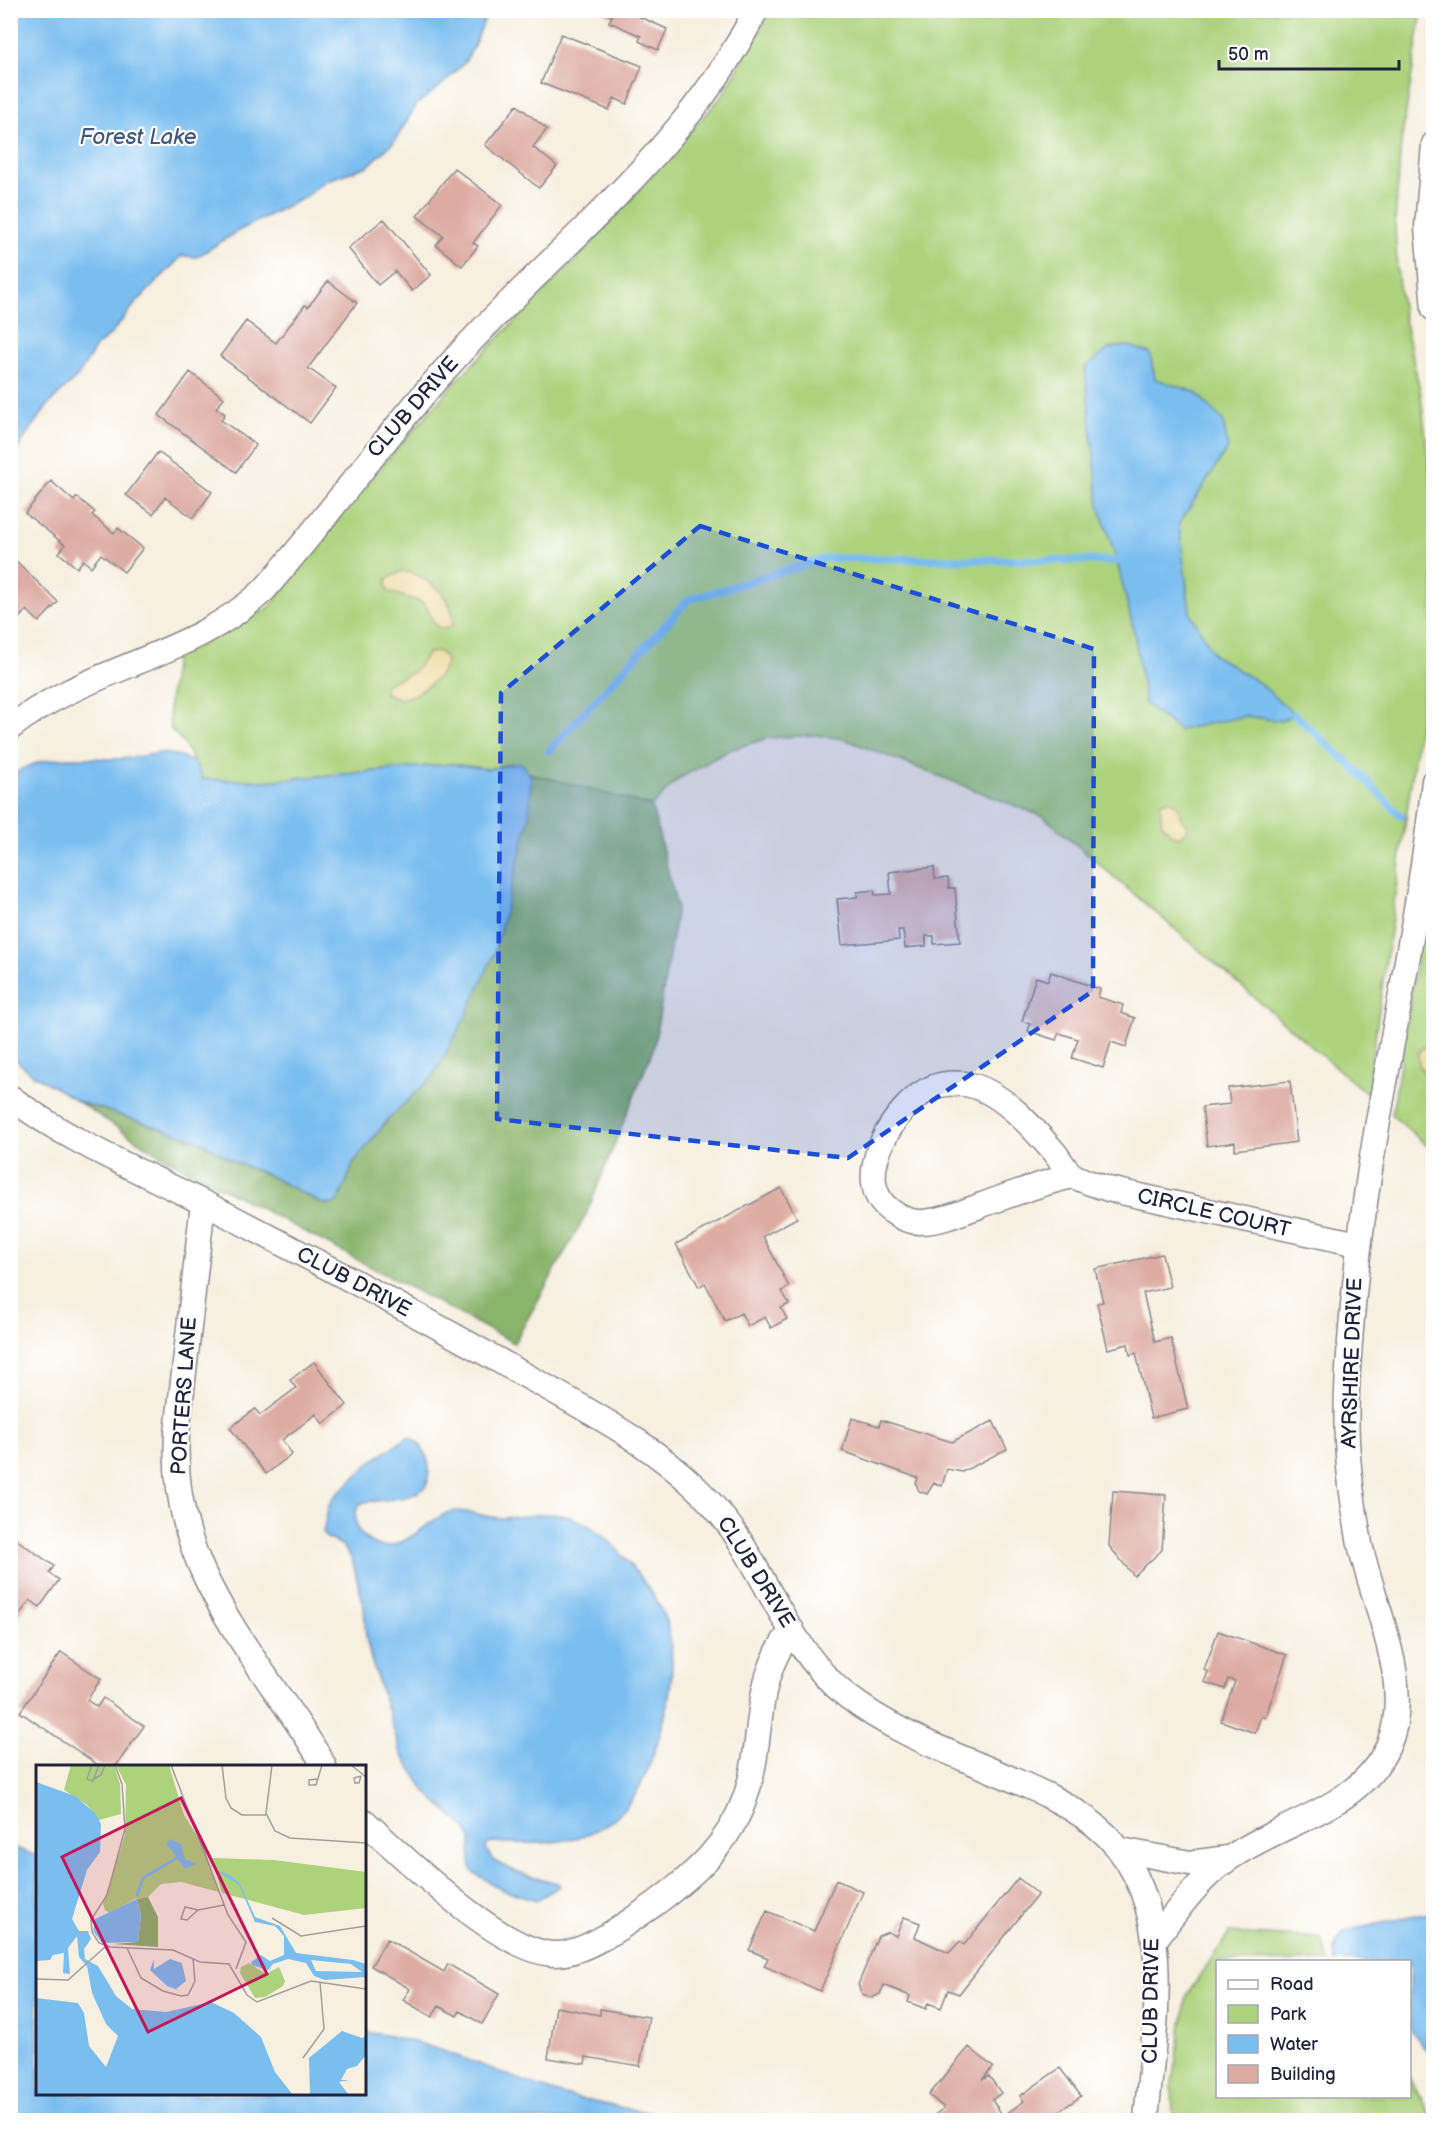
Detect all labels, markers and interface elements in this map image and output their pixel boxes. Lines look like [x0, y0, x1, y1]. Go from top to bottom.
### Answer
scale bar [1219, 33, 1399, 71]
text: 50 m [1228, 44, 1269, 65]
water label: Forest Lake [79, 124, 197, 151]
street label: CLUB DRIVE [362, 351, 464, 463]
street label: CIRCLE COURT [1135, 1183, 1294, 1243]
street label: CLUB DRIVE [293, 1241, 415, 1323]
street label: AYRSHIRE DRIVE [1337, 1277, 1367, 1449]
street label: PORTERS LANE [166, 1316, 202, 1476]
street label: CLUB DRIVE [712, 1512, 800, 1632]
inset map [36, 1765, 366, 2095]
street label: CLUB DRIVE [1137, 1938, 1165, 2064]
legend [1216, 1960, 1411, 2098]
text: Road [1270, 1974, 1314, 1995]
text: Park [1270, 2004, 1306, 2025]
text: Water [1270, 2034, 1318, 2055]
text: Building [1270, 2064, 1336, 2085]

